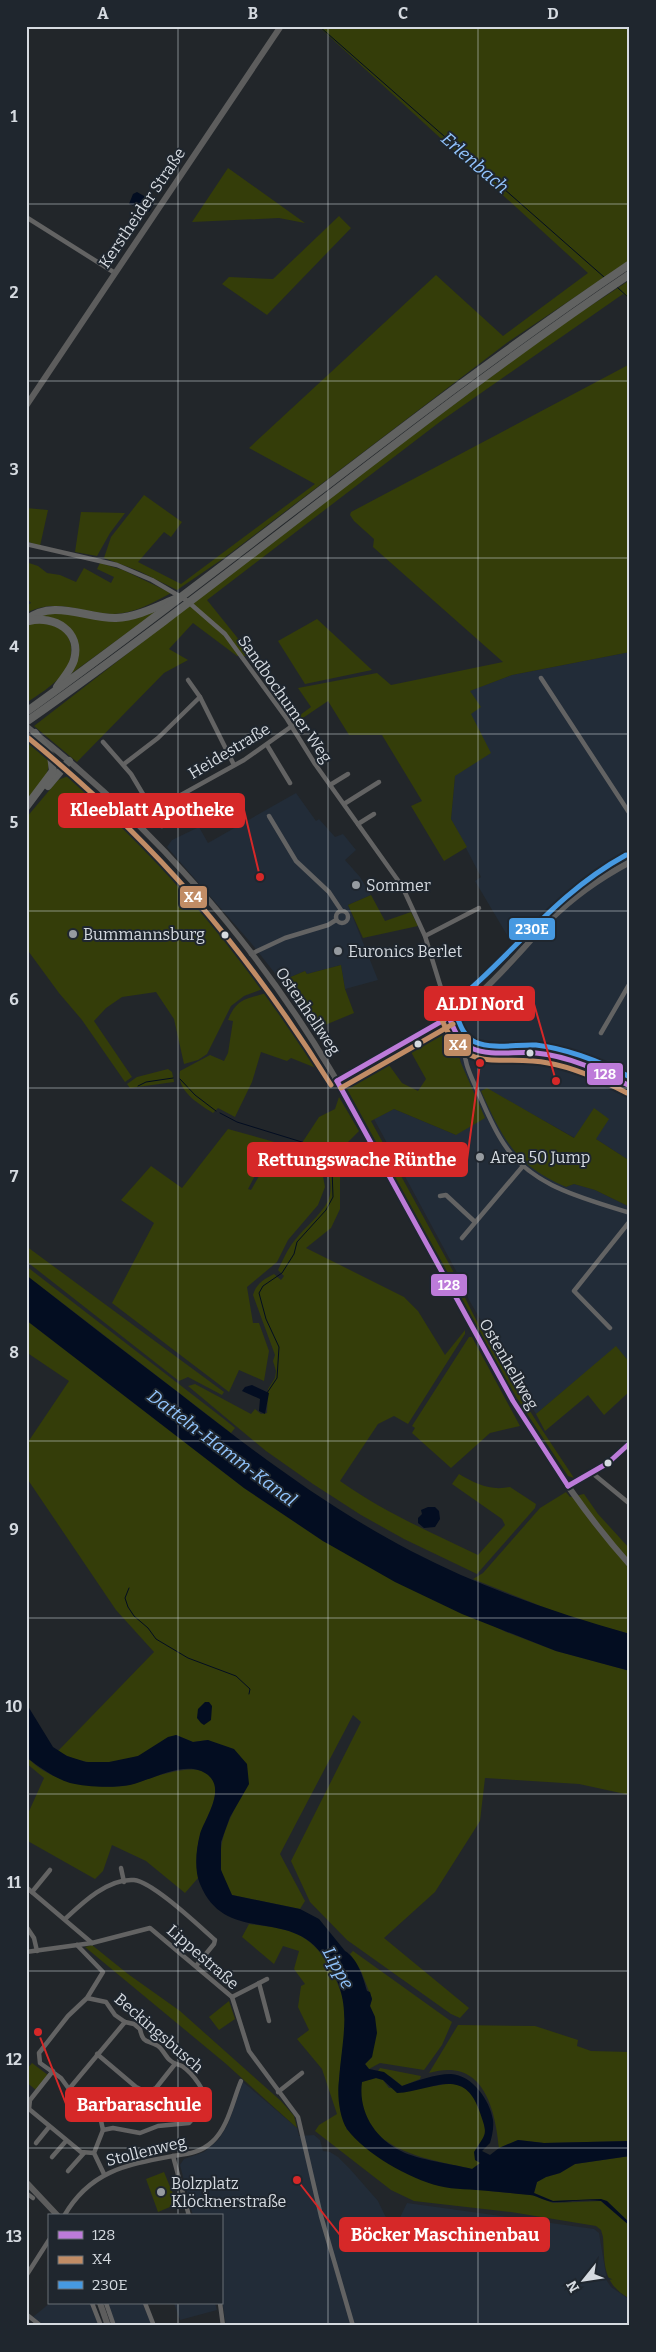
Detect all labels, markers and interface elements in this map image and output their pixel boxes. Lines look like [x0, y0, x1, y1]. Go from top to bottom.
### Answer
text: A [97, 4, 109, 23]
text: B [248, 4, 258, 23]
text: C [398, 4, 408, 23]
text: D [547, 4, 559, 23]
text: 1 [11, 107, 18, 126]
water label: Erlenbach [437, 128, 513, 198]
street label: Kerstheider Straße [95, 144, 189, 272]
text: 2 [9, 283, 19, 302]
text: 3 [9, 460, 19, 479]
street label: Sandbochumer Weg [234, 632, 336, 766]
text: 4 [9, 637, 19, 656]
street label: Heidestraße [185, 719, 273, 783]
callout: Kleeblatt Apotheke [59, 794, 244, 827]
text: Kleeblatt Apotheke [70, 799, 234, 821]
text: 5 [10, 813, 19, 832]
place label: Sommer [366, 876, 431, 895]
marker: Sommer [350, 879, 362, 891]
line badge: X4 [179, 885, 208, 909]
text: X4 [184, 889, 203, 906]
line badge: 230E [508, 917, 556, 941]
text: 230E [515, 921, 549, 938]
place label: Bummannsburg [83, 925, 205, 944]
marker: Bummannsburg [67, 928, 79, 940]
unlabelled marker [220, 930, 230, 940]
place label: Euronics Berlet [348, 942, 462, 961]
marker: Euronics Berlet [332, 945, 344, 957]
street label: Ostenhellweg [272, 964, 344, 1059]
callout: ALDI Nord [425, 987, 534, 1020]
text: 6 [9, 990, 19, 1009]
text: ALDI Nord [436, 993, 524, 1015]
line badge: X4 [443, 1033, 472, 1057]
text: X4 [449, 1037, 468, 1054]
unlabelled marker [413, 1039, 423, 1049]
unlabelled marker [525, 1048, 535, 1058]
line badge: 128 [586, 1062, 624, 1086]
text: 128 [594, 1066, 616, 1083]
callout: Rettungswache Rünthe [248, 1143, 467, 1176]
place label: Area 50 Jump [490, 1148, 590, 1167]
text: Rettungswache Rünthe [258, 1149, 457, 1171]
marker: Area 50 Jump [474, 1151, 486, 1163]
text: 7 [10, 1167, 19, 1186]
line badge: 128 [430, 1273, 468, 1297]
text: 128 [438, 1277, 460, 1294]
street label: Ostenhellweg [475, 1315, 543, 1413]
text: 8 [9, 1343, 19, 1362]
water label: Datteln-Hamm-Kanal [143, 1385, 301, 1511]
unlabelled marker [603, 1458, 613, 1468]
text: 9 [9, 1520, 19, 1539]
text: 10 [5, 1697, 23, 1716]
text: 11 [7, 1873, 21, 1892]
street label: Lippestraße [163, 1921, 243, 1993]
water label: Lippe [318, 1943, 358, 1993]
street label: Beckingsbusch [111, 1989, 207, 2077]
text: 12 [6, 2050, 22, 2069]
callout: Barbaraschule [66, 2088, 211, 2121]
text: Barbaraschule [77, 2094, 201, 2116]
street label: Stollenweg [104, 2132, 188, 2170]
place label: Bolzplatz Klöcknerstraße [171, 2174, 286, 2211]
marker: Bolzplatz Klöcknerstraße [155, 2186, 167, 2198]
legend [48, 2214, 222, 2304]
callout: Böcker Maschinenbau [340, 2218, 549, 2251]
text: Böcker Maschinenbau [351, 2224, 540, 2246]
text: 128 [92, 2226, 115, 2244]
text: 13 [6, 2227, 22, 2246]
text: X4 [92, 2250, 111, 2268]
north arrow [558, 2254, 608, 2304]
text: 230E [92, 2276, 128, 2294]
text: N [563, 2277, 583, 2295]

